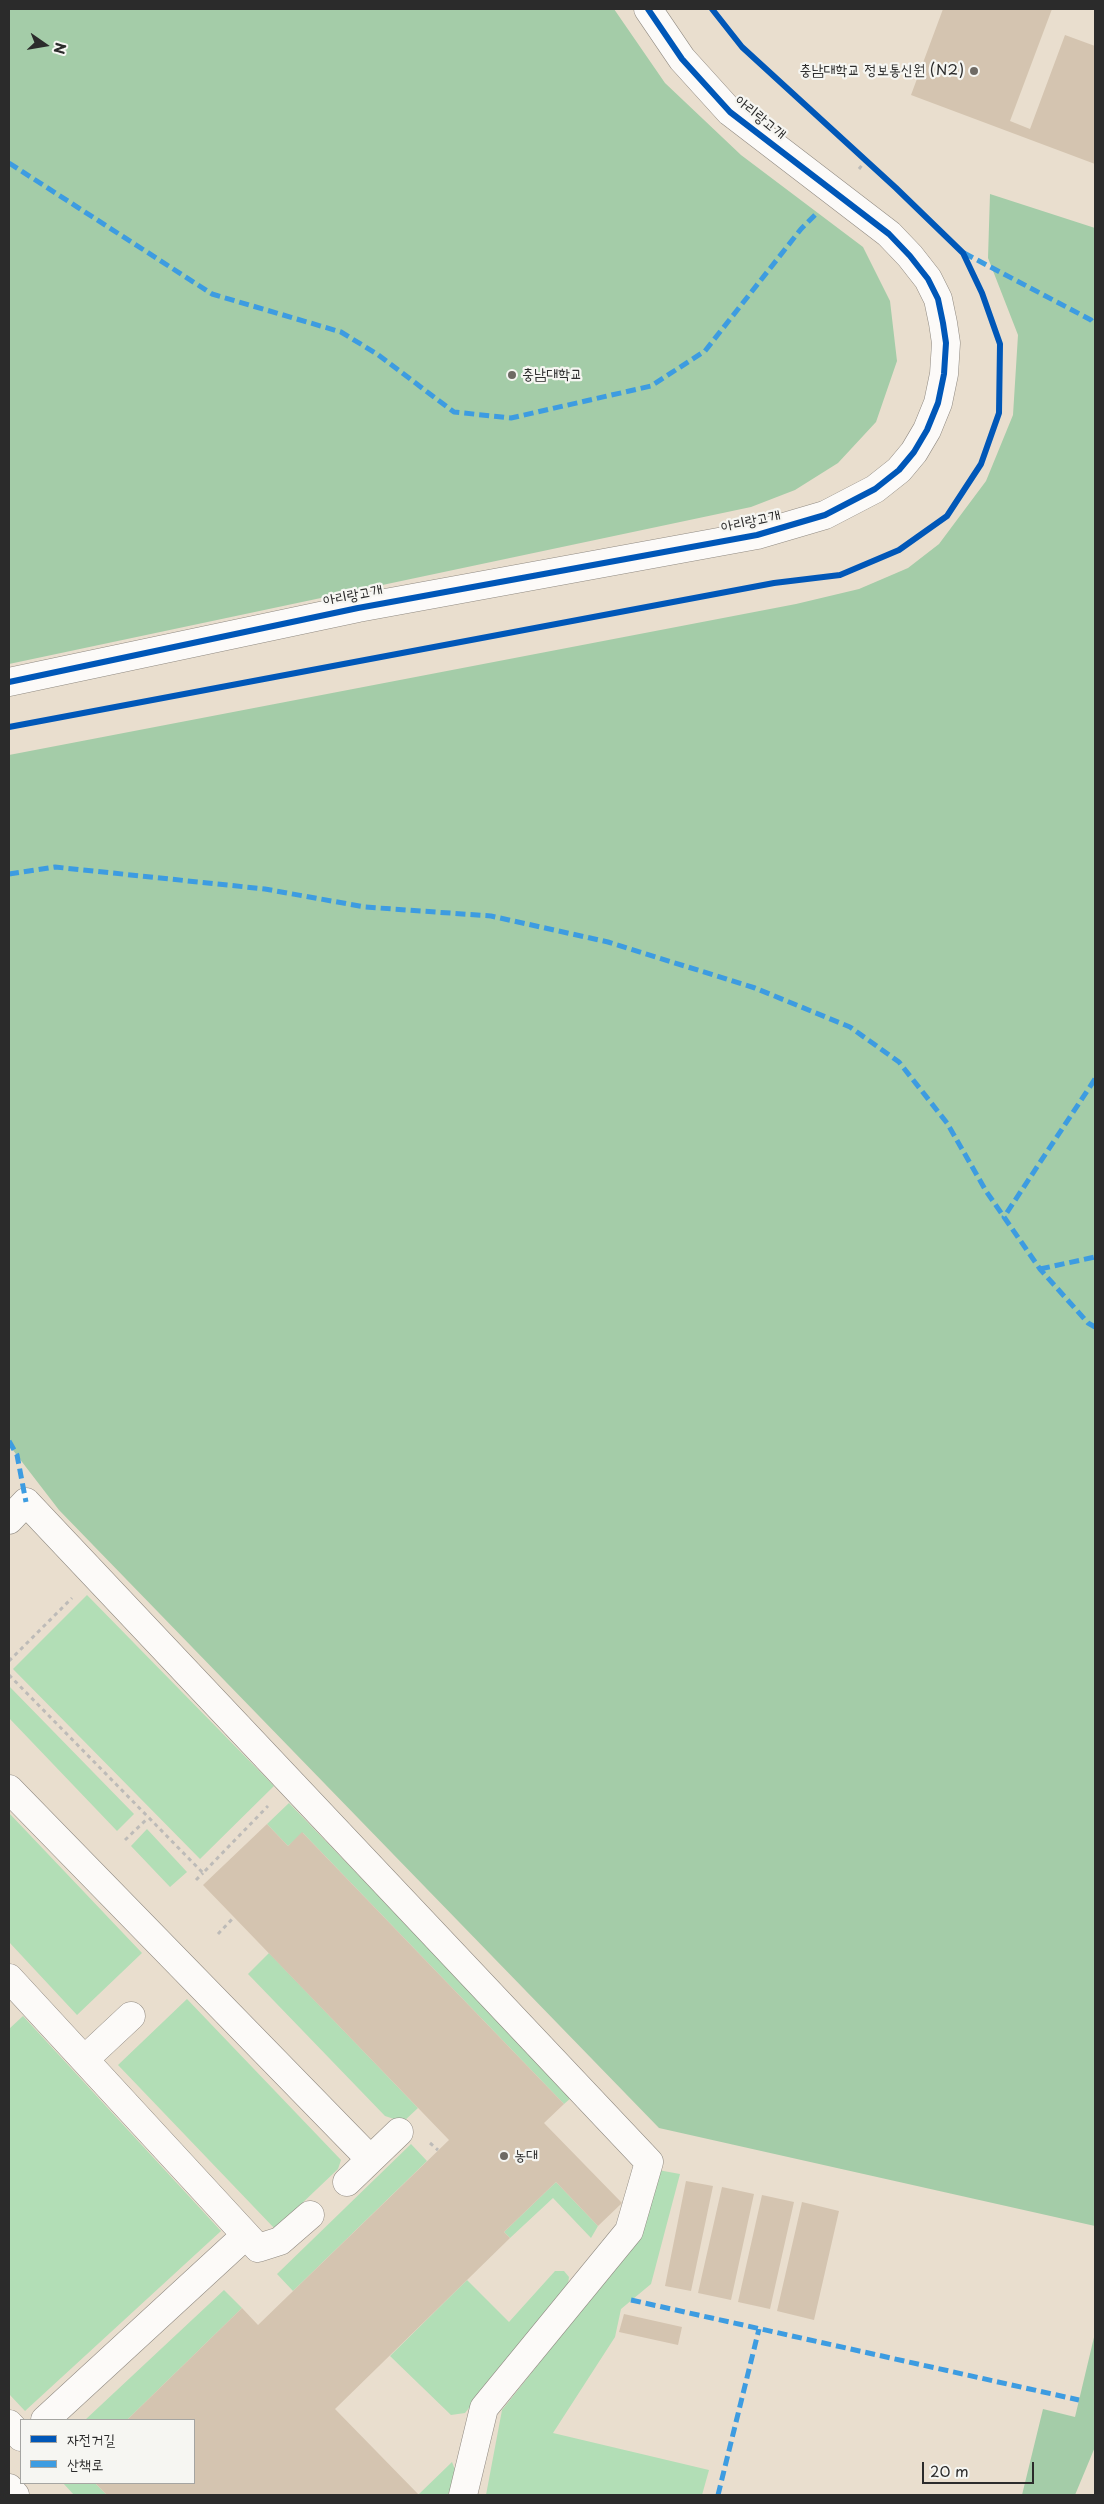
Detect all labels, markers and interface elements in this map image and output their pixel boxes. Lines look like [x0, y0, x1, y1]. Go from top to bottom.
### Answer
north arrow [20, 20, 70, 70]
text: N [49, 41, 72, 56]
place label: 충남대학교 정보통신원 (N2) [799, 62, 964, 80]
marker: 충남대학교 정보통신원 (N2) [968, 65, 980, 77]
street label: 아리랑고개 [731, 92, 789, 144]
place label: 충남대학교 [522, 366, 582, 384]
marker: 충남대학교 [506, 369, 518, 381]
street label: 아리랑고개 [720, 507, 782, 537]
street label: 아리랑고개 [322, 581, 384, 611]
place label: 농대 [514, 2147, 538, 2165]
marker: 농대 [498, 2150, 510, 2162]
legend [20, 2419, 195, 2484]
text: 자전거길 [67, 2427, 115, 2450]
text: 산책로 [67, 2452, 103, 2475]
scale bar [924, 2452, 1036, 2484]
text: 20 m [930, 2459, 969, 2482]

